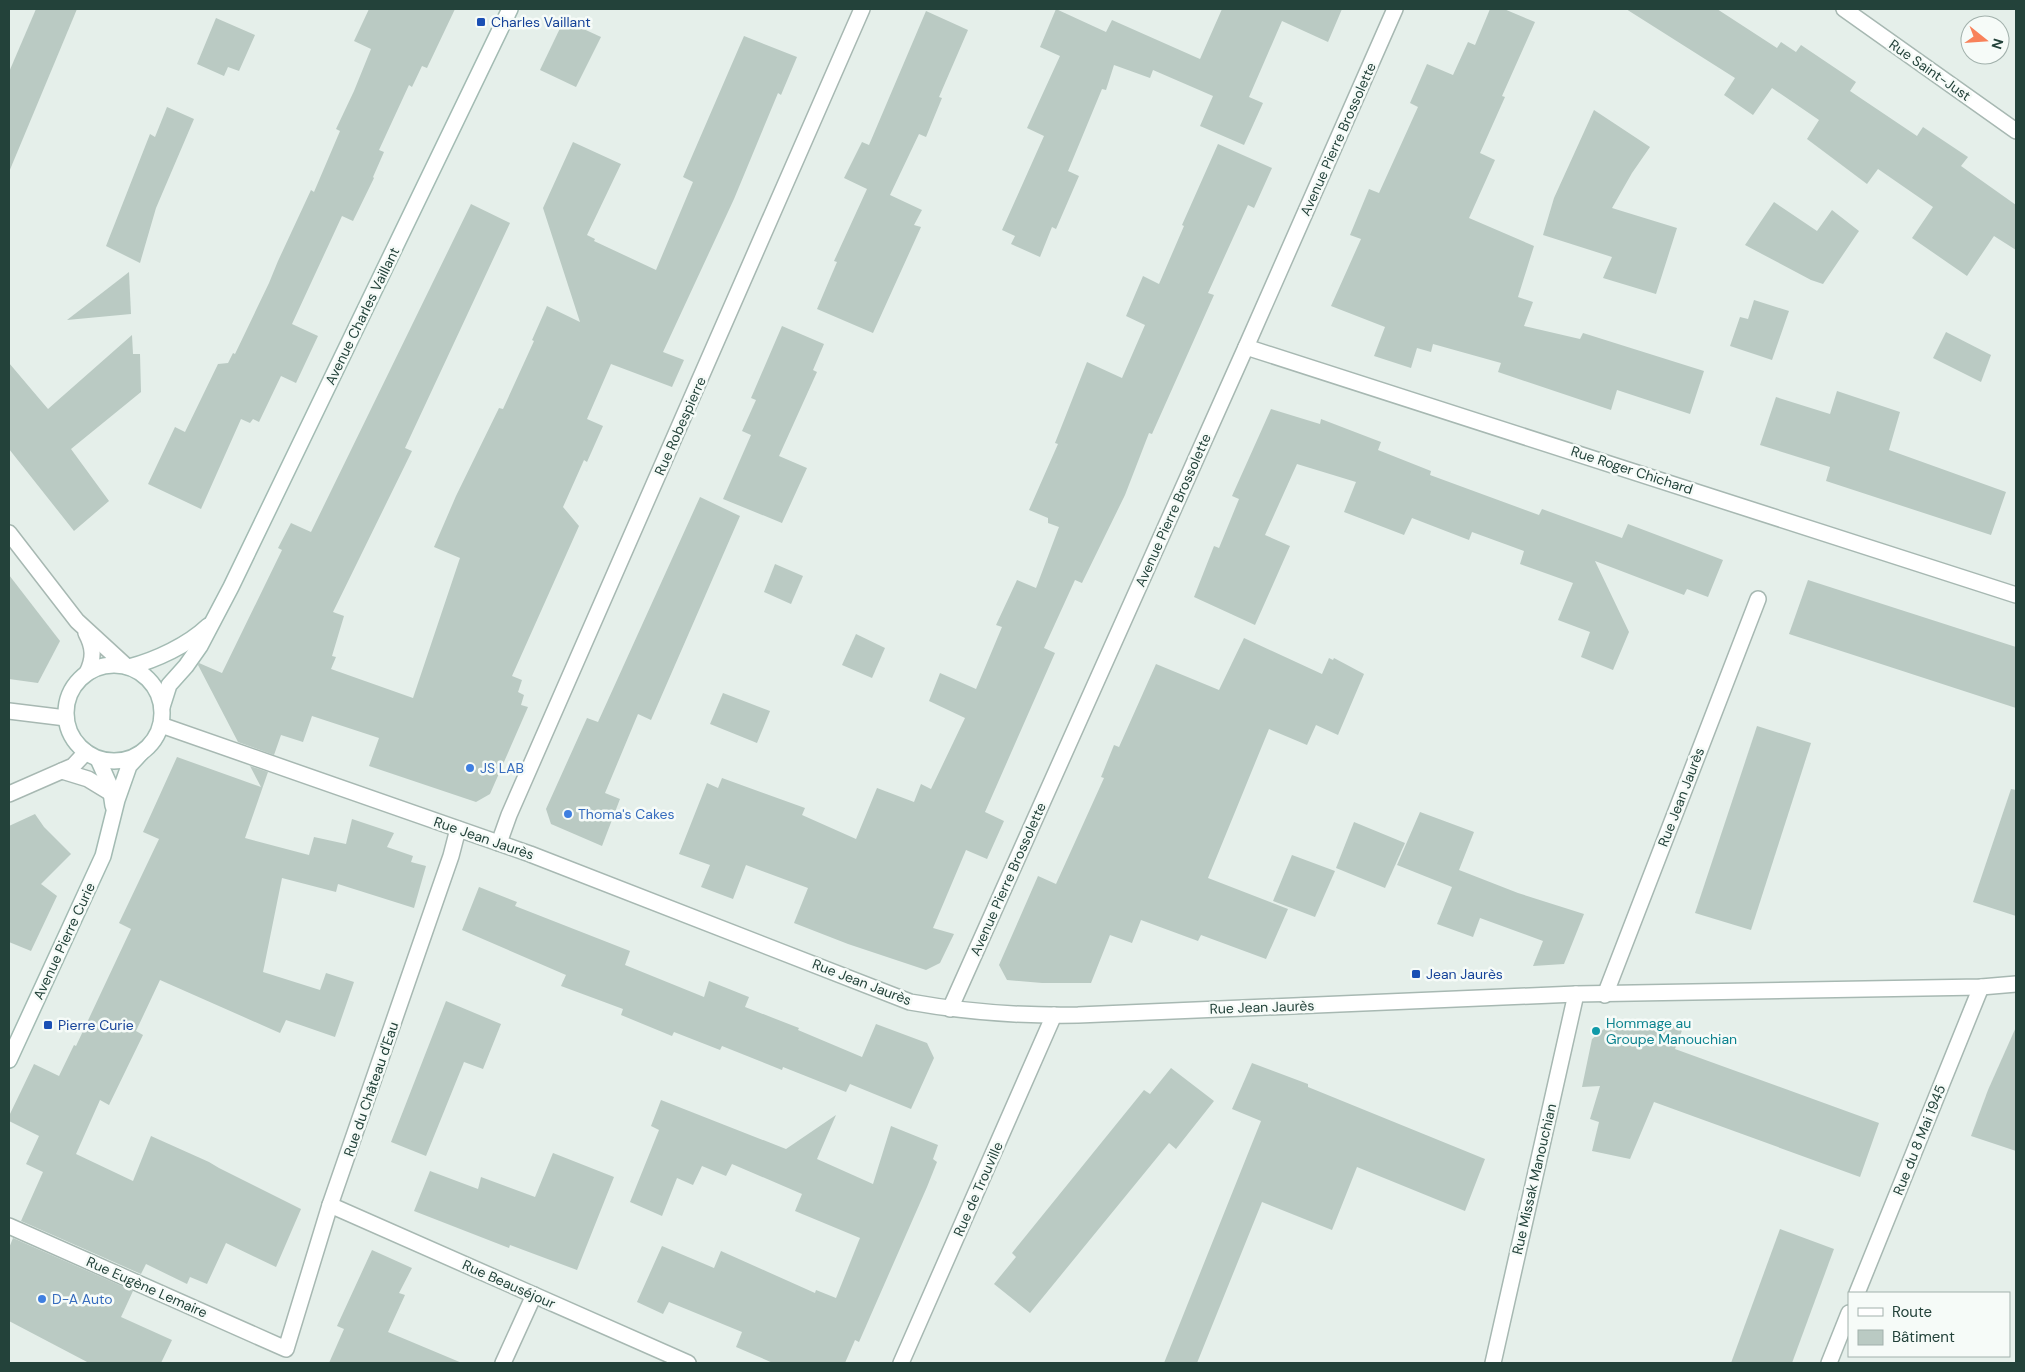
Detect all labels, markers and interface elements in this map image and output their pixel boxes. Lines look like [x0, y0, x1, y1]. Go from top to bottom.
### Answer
place label: Charles Vaillant [491, 13, 591, 31]
north arrow [1960, 15, 2010, 65]
marker: Charles Vaillant [475, 16, 487, 28]
street label: Rue Saint-Just [1886, 35, 1974, 105]
text: N [1987, 36, 2008, 51]
street label: Avenue Pierre Brossolette [1296, 59, 1380, 219]
street label: Avenue Charles Vaillant [321, 244, 403, 388]
street label: Rue Robespierre [650, 374, 710, 478]
street label: Avenue Pierre Brossolette [1131, 430, 1215, 590]
street label: Rue Roger Chichard [1569, 442, 1695, 498]
street label: Rue Jean Jaurès [1654, 745, 1708, 849]
place label: JS LAB [480, 759, 524, 777]
marker: JS LAB [464, 762, 476, 774]
street label: Avenue Pierre Brossolette [966, 799, 1050, 959]
place label: Thoma's Cakes [578, 805, 674, 823]
marker: Thoma's Cakes [562, 808, 574, 820]
street label: Rue Jean Jaurès [431, 812, 537, 864]
street label: Avenue Pierre Curie [29, 880, 99, 1002]
street label: Rue Jean Jaurès [810, 955, 914, 1009]
place label: Jean Jaurès [1426, 965, 1503, 983]
marker: Jean Jaurès [1410, 968, 1422, 980]
street label: Rue Jean Jaurès [1209, 996, 1315, 1018]
place label: Hommage au Groupe Manouchian [1606, 1014, 1737, 1048]
place label: Pierre Curie [58, 1016, 134, 1034]
marker: Pierre Curie [42, 1019, 54, 1031]
street label: Rue du Château d'Eau [340, 1019, 402, 1159]
marker: Hommage au Groupe Manouchian [1590, 1025, 1602, 1037]
street label: Rue du 8 Mai 1945 [1889, 1082, 1949, 1198]
street label: Rue Missak Manouchian [1508, 1102, 1560, 1256]
street label: Rue de Trouville [949, 1139, 1007, 1239]
street label: Rue Eugène Lemaire [84, 1252, 210, 1322]
street label: Rue Beauséjour [460, 1255, 558, 1313]
place label: D-A Auto [52, 1290, 113, 1308]
legend [1848, 1292, 2010, 1357]
marker: D-A Auto [36, 1293, 48, 1305]
text: Route [1892, 1302, 1932, 1322]
text: Bâtiment [1892, 1327, 1955, 1347]

